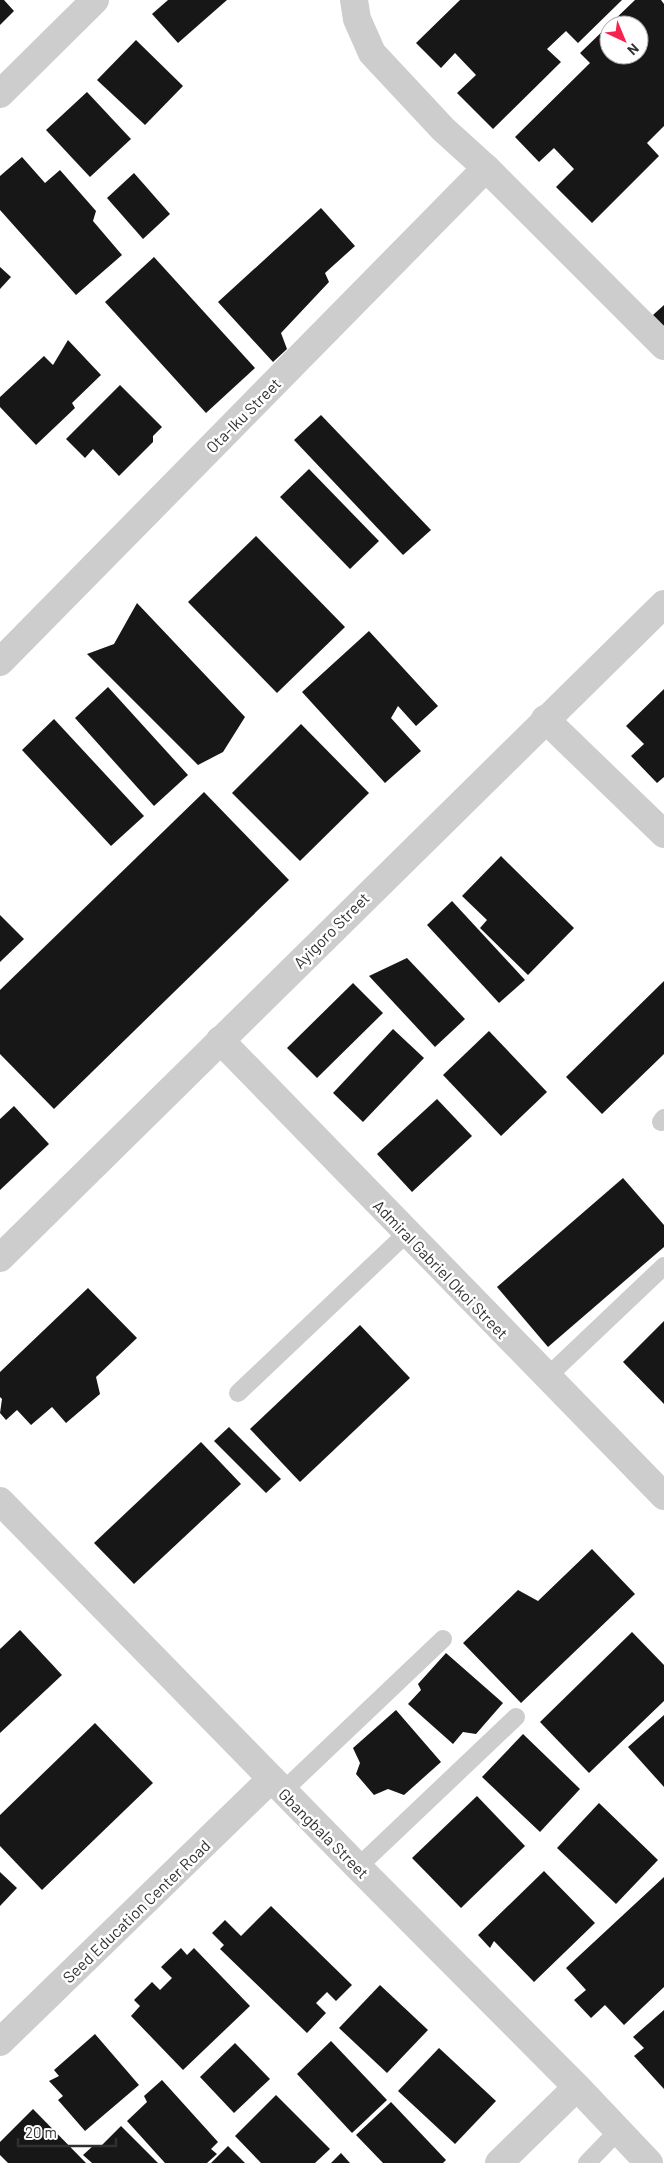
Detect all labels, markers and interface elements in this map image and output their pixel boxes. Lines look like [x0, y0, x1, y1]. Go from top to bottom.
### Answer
north arrow [599, 15, 649, 65]
text: N [624, 40, 643, 59]
street label: Ota-Iku Street [202, 374, 284, 456]
street label: Ayigoro Street [289, 888, 373, 972]
street label: Admiral Gabriel Okoi Street [370, 1196, 512, 1342]
street label: Gbangbala Street [275, 1784, 373, 1882]
street label: Seed Education Center Road [58, 1836, 214, 1986]
scale bar [18, 2116, 115, 2148]
text: 20 m [25, 2123, 57, 2141]

